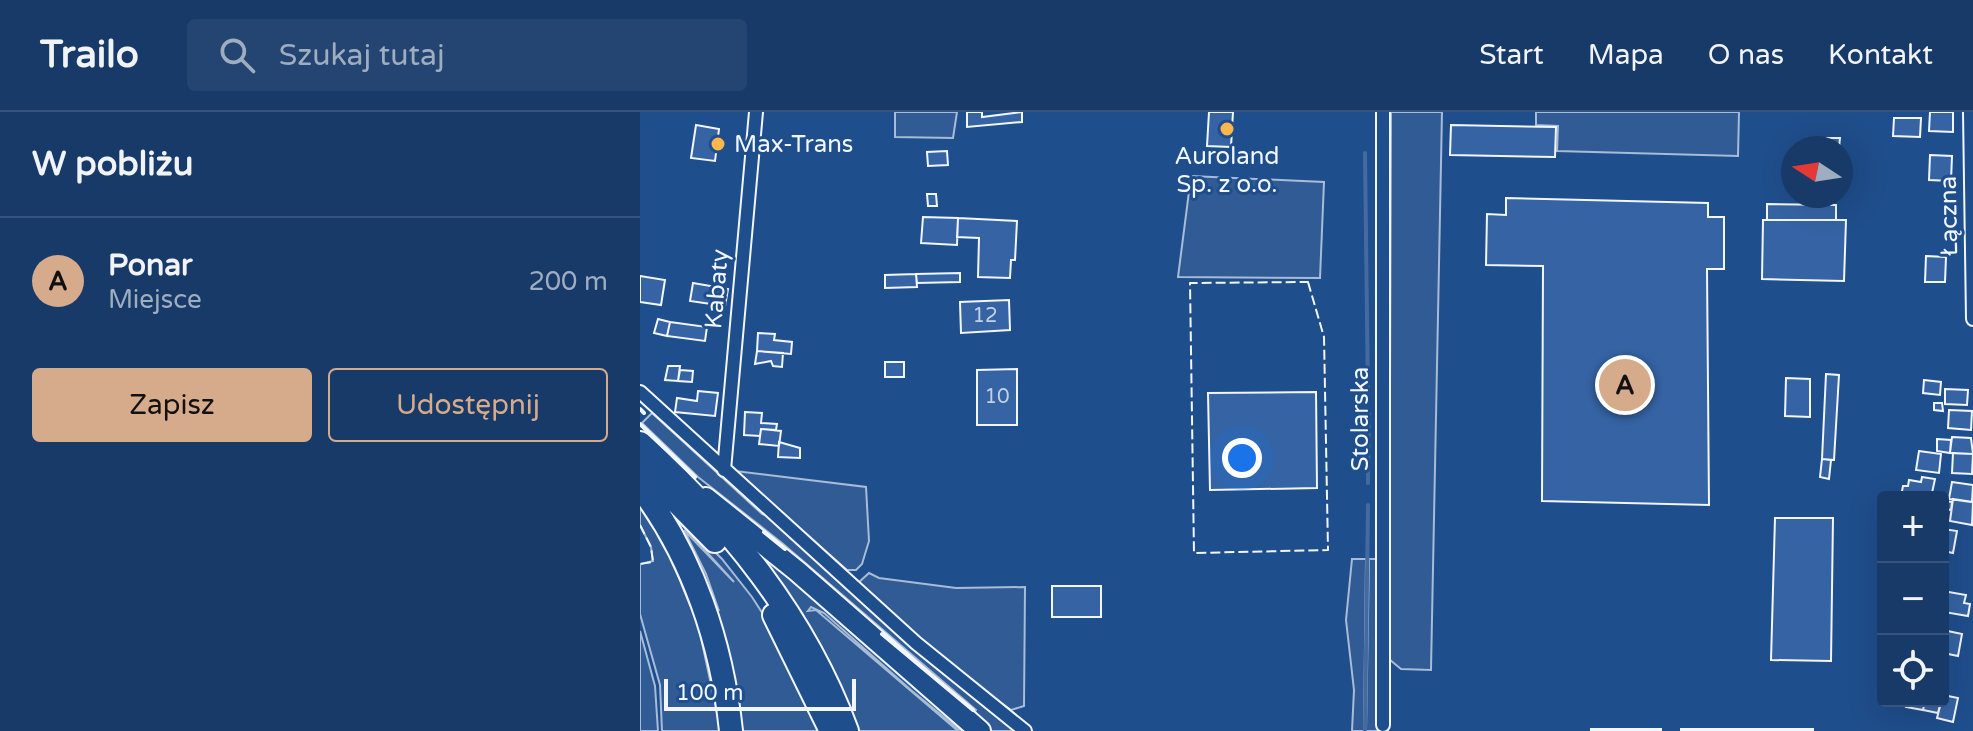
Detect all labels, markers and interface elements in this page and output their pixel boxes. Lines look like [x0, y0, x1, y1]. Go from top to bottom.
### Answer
search box [187, 19, 747, 91]
text: Trailo [40, 32, 139, 78]
icon: search [215, 33, 259, 77]
text: Szukaj tutaj [279, 37, 445, 74]
text: Start [1479, 38, 1544, 72]
text: Mapa [1588, 38, 1664, 72]
text: O nas [1708, 38, 1784, 72]
text: Kontakt [1828, 38, 1933, 72]
marker: Auroland Sp. z o.o. [1218, 120, 1236, 138]
place label: Max-Trans [734, 130, 853, 159]
marker: Max-Trans [709, 135, 727, 153]
north arrow [1781, 136, 1853, 208]
place label: Auroland Sp. z o.o. [1175, 142, 1279, 199]
text: W pobliżu [32, 144, 193, 185]
street label: Łączna [1934, 176, 1964, 256]
text: Ponar [108, 247, 193, 284]
street label: Kabaty [699, 248, 735, 330]
text: A [48, 266, 68, 297]
text: 200 m [528, 266, 608, 297]
text: Miejsce [108, 284, 202, 315]
house number: 12 [972, 304, 998, 328]
pin: A [1599, 355, 1651, 415]
street label: Stolarska [1346, 367, 1375, 471]
button: Zapisz [32, 368, 312, 442]
button: Udostępnij [328, 368, 608, 442]
house number: 10 [984, 385, 1010, 409]
your location [1222, 438, 1262, 478]
map controls [1877, 491, 1949, 707]
button: + [1877, 491, 1949, 563]
button: − [1877, 563, 1949, 635]
button: locate [1877, 635, 1949, 707]
scale bar [664, 675, 856, 711]
text: 100 m [676, 680, 743, 706]

